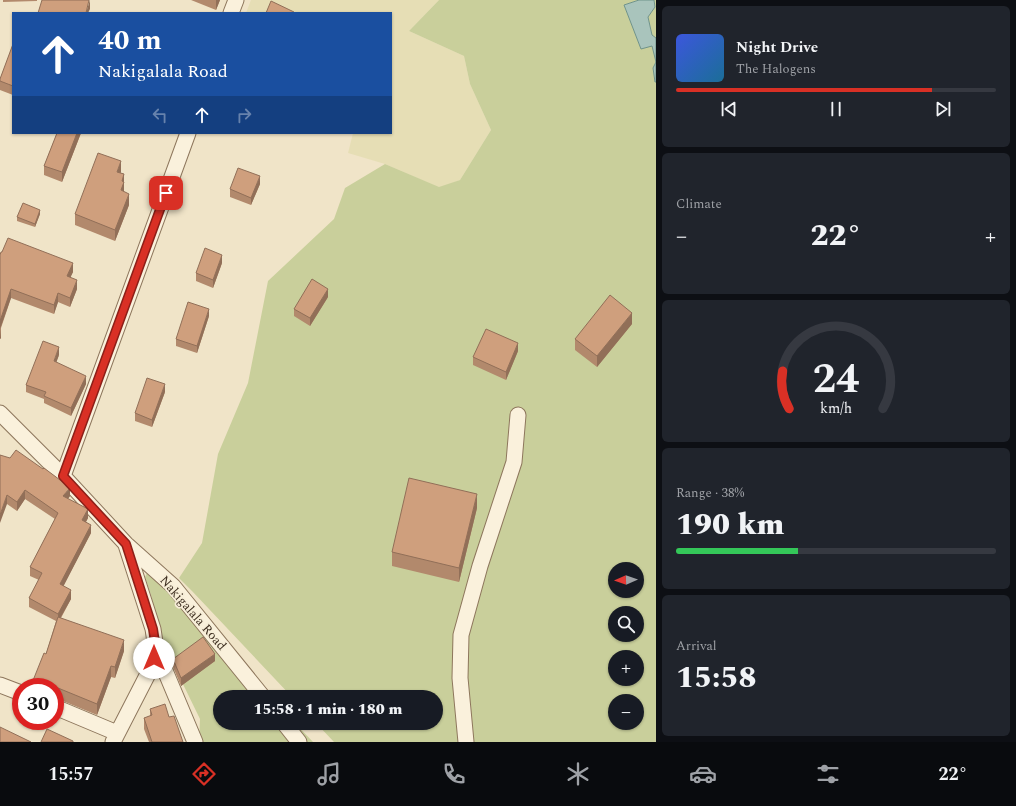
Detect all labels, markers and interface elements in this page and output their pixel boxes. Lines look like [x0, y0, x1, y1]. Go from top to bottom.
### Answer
text: 40 m [98, 19, 162, 62]
icon: ahead [32, 28, 84, 80]
text: Night Drive [736, 36, 818, 59]
text: Nakigalala Road [98, 58, 228, 85]
text: The Halogens [736, 59, 816, 79]
icon: previous [718, 98, 740, 120]
icon: pause [825, 98, 847, 120]
icon: next [932, 98, 954, 120]
icon: left [149, 104, 171, 126]
icon: ahead [191, 104, 213, 126]
icon: right [233, 104, 255, 126]
pin [149, 176, 183, 210]
icon: arrive [155, 182, 177, 204]
text: Climate [676, 194, 722, 214]
text: 22° [811, 213, 862, 259]
text: − [676, 220, 687, 253]
text: + [985, 220, 996, 253]
text: 24 [813, 348, 859, 411]
text: km/h [820, 398, 852, 420]
text: Range · 38% [676, 483, 744, 503]
text: 190 km [676, 502, 784, 548]
north arrow [608, 562, 644, 598]
map controls [608, 562, 644, 730]
street label: Nakigalala Road [155, 571, 231, 655]
button: search [608, 606, 644, 642]
text: Arrival [676, 636, 717, 656]
position arrow [133, 637, 175, 679]
button: + [608, 650, 644, 686]
text: 15:58 [676, 655, 756, 701]
speed limit sign: 30 [12, 678, 64, 730]
button: − [608, 694, 644, 730]
text: 15:58 · 1 min · 180 m [254, 698, 402, 721]
icon: directions [190, 760, 218, 788]
icon: music [315, 760, 343, 788]
icon: phone [440, 760, 468, 788]
icon: climate [564, 760, 592, 788]
icon: car [689, 760, 717, 788]
icon: filters [814, 760, 842, 788]
text: 15:57 [48, 761, 94, 788]
text: 22° [938, 761, 968, 788]

